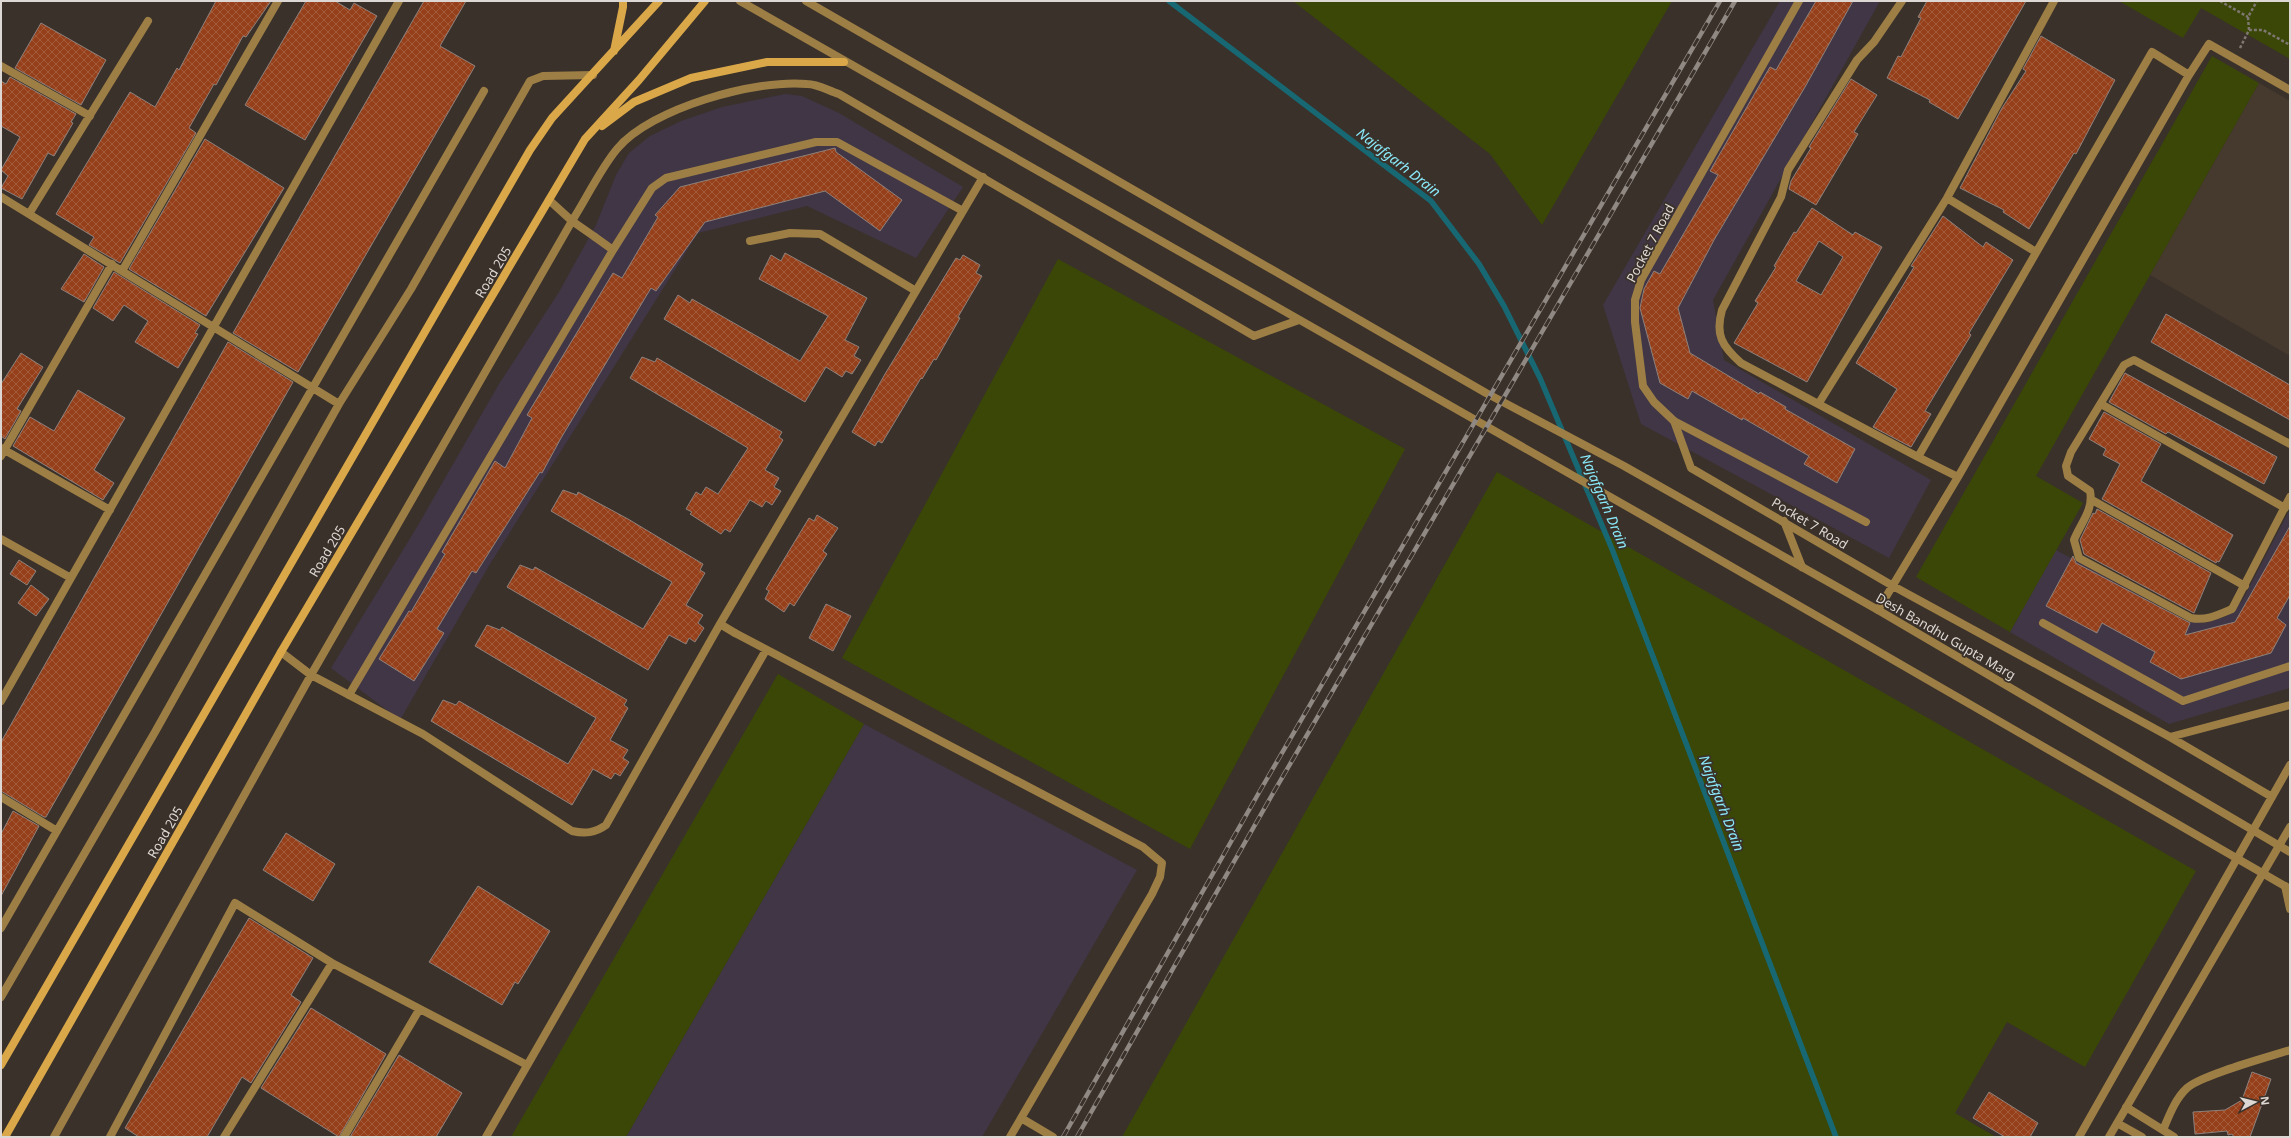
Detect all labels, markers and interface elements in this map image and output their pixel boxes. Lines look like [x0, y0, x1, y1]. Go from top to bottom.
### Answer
water label: Najafgarh Drain [1353, 123, 1445, 201]
street label: Pocket 7 Road [1622, 201, 1678, 285]
street label: Road 205 [471, 243, 515, 301]
water label: Najafgarh Drain [1576, 451, 1634, 551]
street label: Pocket 7 Road [1768, 493, 1852, 553]
street label: Road 205 [305, 522, 349, 580]
street label: Desh Bandhu Gupta Marg [1873, 588, 2019, 684]
water label: Najafgarh Drain [1695, 752, 1749, 854]
street label: Road 205 [143, 803, 187, 861]
north arrow [2235, 1082, 2275, 1122]
text: N [2257, 1095, 2273, 1106]

